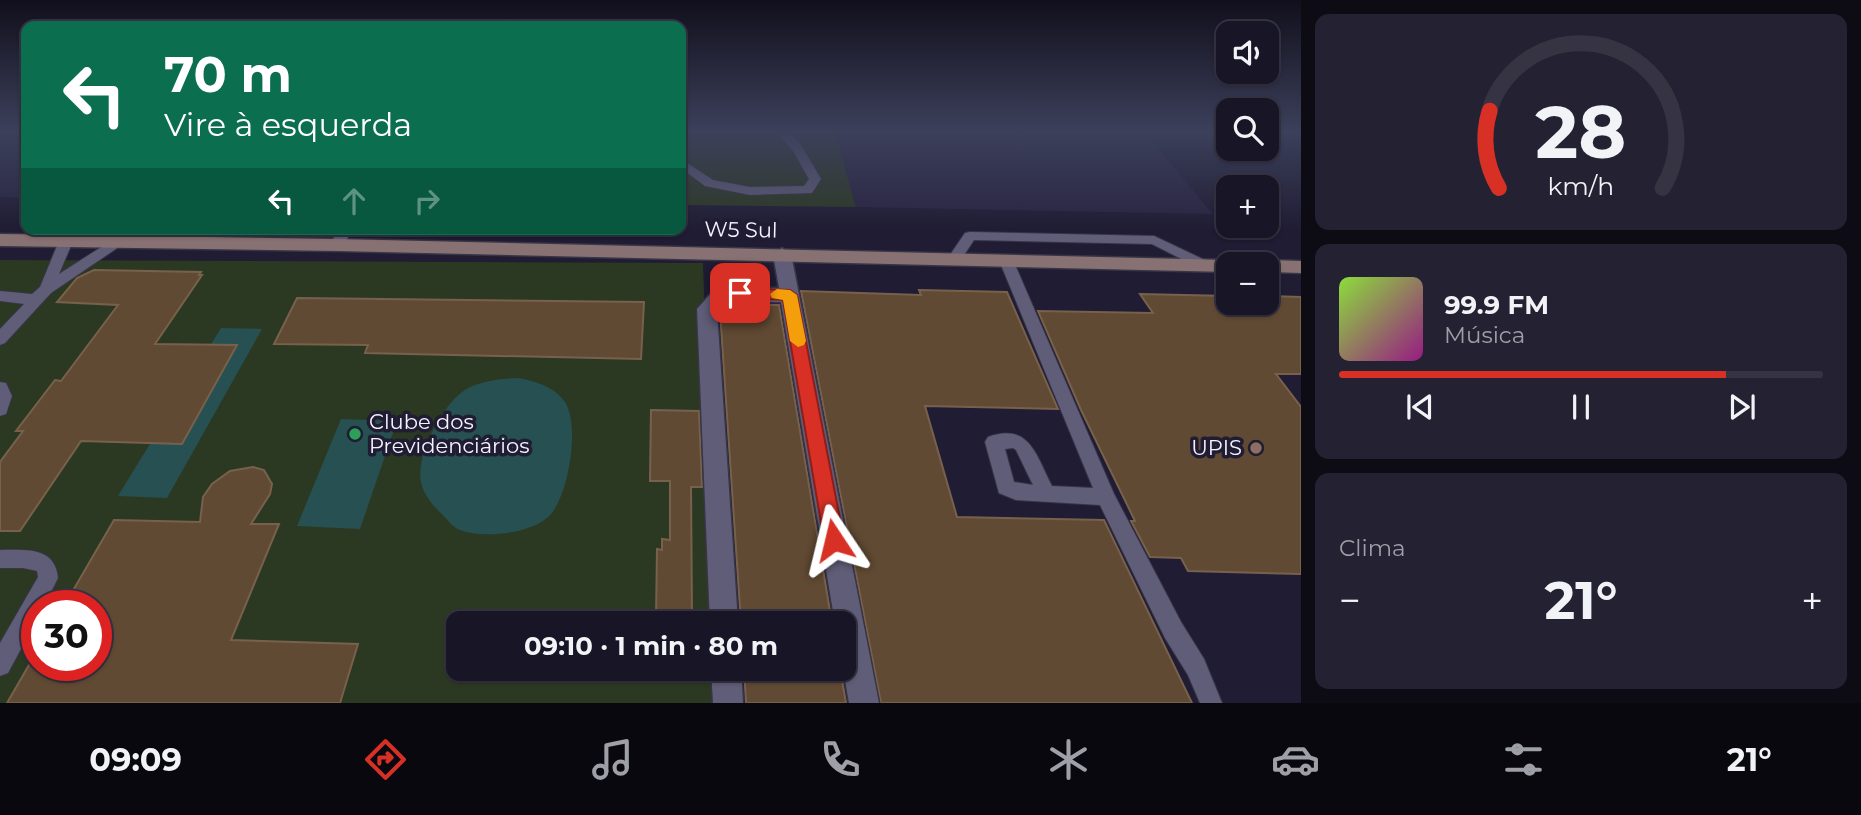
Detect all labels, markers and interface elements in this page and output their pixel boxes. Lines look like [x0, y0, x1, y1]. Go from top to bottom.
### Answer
map controls [1216, 21, 1279, 315]
button: sound [1216, 21, 1279, 84]
text: 70 m [164, 45, 292, 104]
icon: left [49, 49, 140, 140]
text: 28 [1536, 88, 1627, 176]
button: search [1216, 98, 1279, 161]
text: Vire à esquerda [164, 105, 412, 144]
text: km/h [1548, 171, 1614, 201]
button: + [1216, 175, 1279, 238]
icon: left [262, 182, 300, 220]
icon: ahead [335, 182, 373, 220]
icon: right [408, 182, 446, 220]
street label: W5 Sul [704, 216, 778, 243]
button: − [1216, 252, 1279, 315]
pin [710, 263, 770, 323]
icon: arrive [721, 274, 759, 312]
text: 99.9 FM [1444, 289, 1549, 321]
text: Música [1444, 321, 1525, 349]
icon: previous [1401, 388, 1439, 426]
icon: pause [1562, 388, 1600, 426]
icon: next [1723, 388, 1761, 426]
place label: Clube dos Previdenciários [369, 409, 529, 458]
marker: Clube dos Previdenciários [347, 426, 363, 442]
place label: UPIS [1191, 435, 1242, 460]
marker: UPIS [1248, 440, 1264, 456]
position arrow [797, 503, 871, 577]
text: Clima [1339, 534, 1406, 562]
text: 21° [1545, 569, 1617, 632]
text: − [1339, 577, 1361, 624]
text: + [1801, 577, 1823, 624]
speed limit sign: 30 [21, 590, 112, 681]
text: 09:10 · 1 min · 80 m [524, 630, 778, 662]
icon: directions [361, 735, 410, 784]
icon: music [588, 735, 637, 784]
icon: phone [816, 735, 865, 784]
icon: climate [1044, 735, 1093, 784]
icon: car [1271, 735, 1320, 784]
icon: filters [1499, 735, 1548, 784]
text: 09:09 [89, 740, 182, 779]
text: 21° [1727, 740, 1772, 779]

